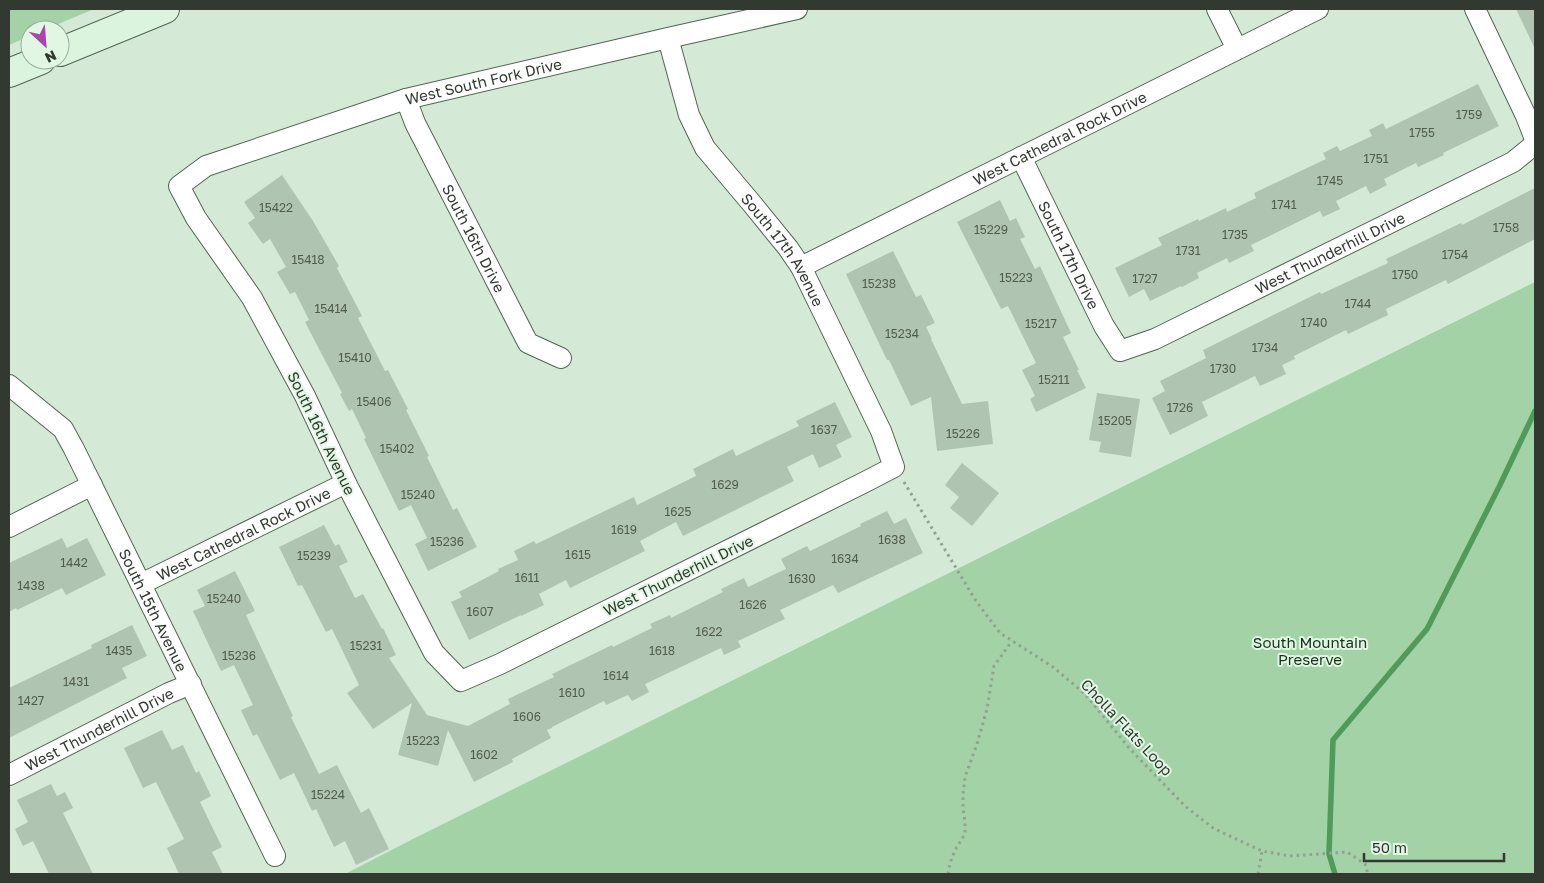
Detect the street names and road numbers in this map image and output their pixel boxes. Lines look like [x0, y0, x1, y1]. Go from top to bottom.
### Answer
street label: West South Fork Drive [403, 54, 564, 108]
street label: West Cathedral Rock Drive [970, 87, 1150, 189]
street label: South 16th Drive [439, 181, 510, 296]
street label: South 17th Avenue [738, 189, 828, 309]
street label: South 17th Drive [1035, 198, 1103, 312]
street label: West Thunderhill Drive [1252, 208, 1408, 297]
street label: South 16th Avenue [284, 368, 360, 498]
street label: West Cathedral Rock Drive [153, 483, 333, 584]
street label: West Thunderhill Drive [600, 531, 756, 619]
street label: South 15th Avenue [116, 546, 192, 675]
street label: Cholla Flats Loop [1078, 675, 1176, 779]
street label: West Thunderhill Drive [21, 683, 177, 775]

